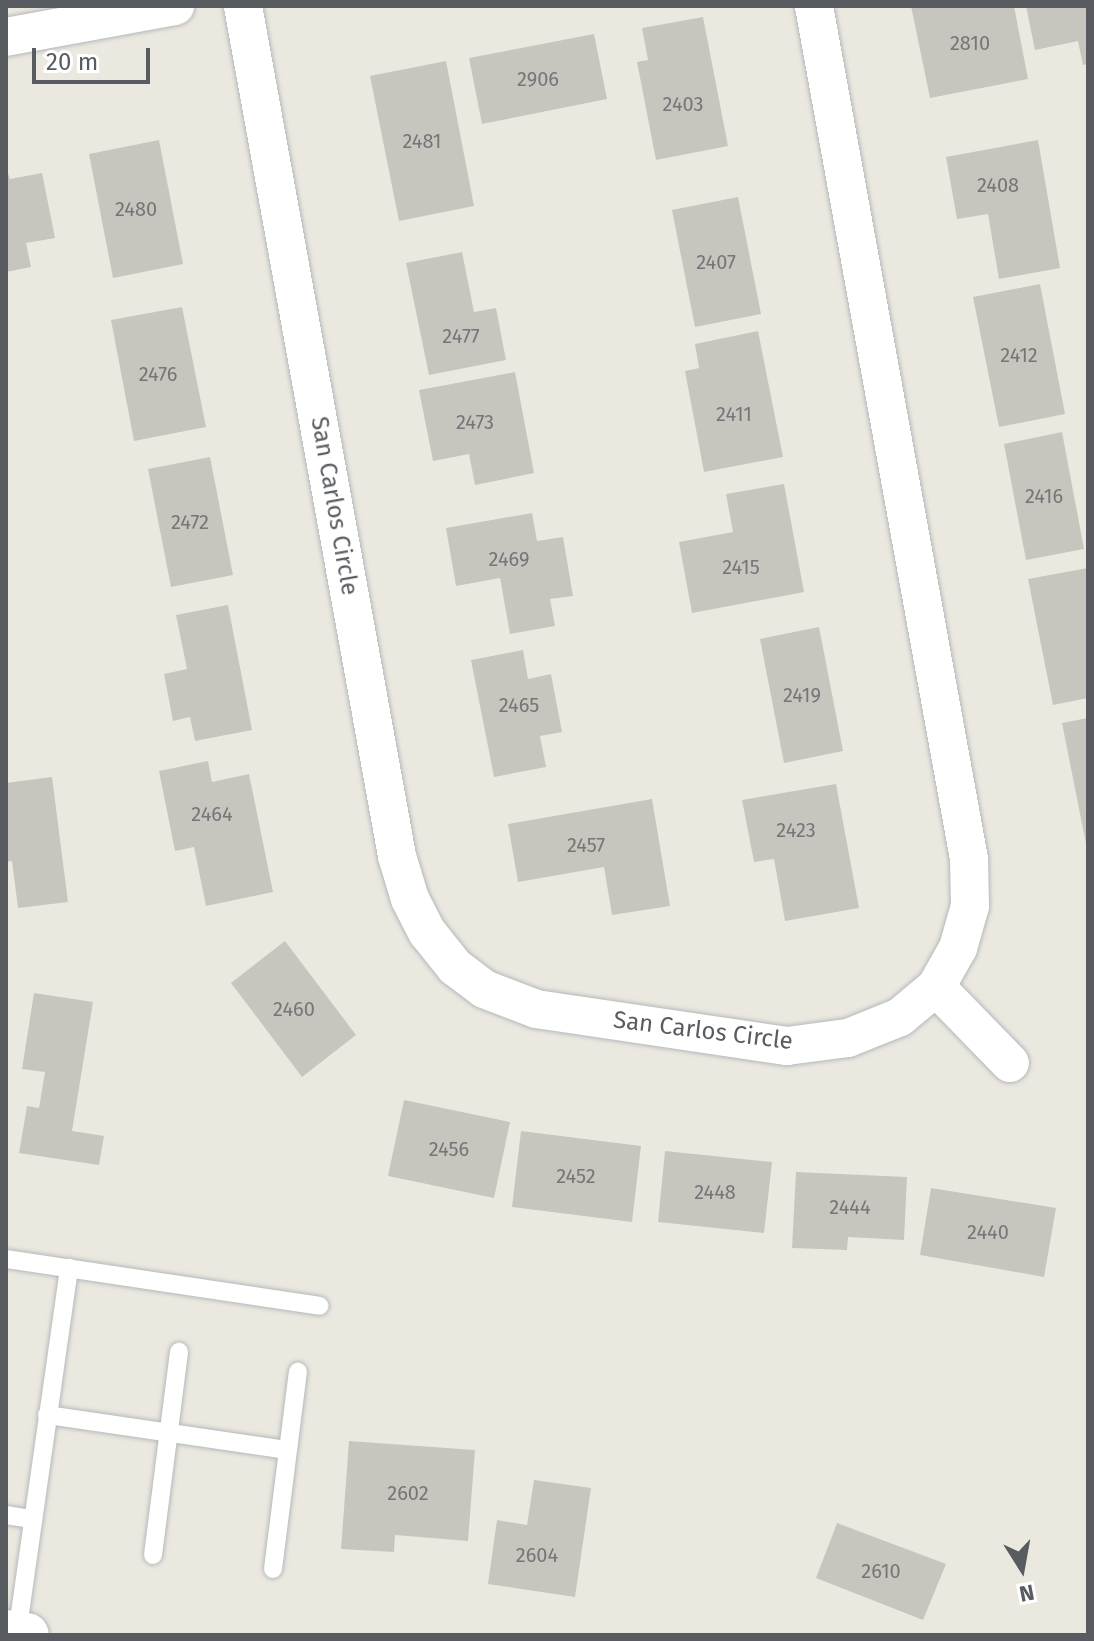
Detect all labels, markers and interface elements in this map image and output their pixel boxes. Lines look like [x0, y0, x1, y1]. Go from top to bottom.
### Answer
house number: 2810 [950, 31, 990, 55]
scale bar [36, 32, 154, 82]
text: 20 m [46, 48, 98, 76]
house number: 2906 [517, 67, 559, 91]
house number: 2403 [663, 92, 703, 116]
house number: 2481 [402, 129, 442, 153]
house number: 2408 [977, 173, 1019, 197]
house number: 2480 [115, 197, 157, 221]
house number: 2407 [696, 250, 736, 274]
house number: 2477 [442, 324, 480, 348]
house number: 2412 [1000, 343, 1038, 367]
house number: 2476 [139, 362, 177, 386]
house number: 2411 [716, 402, 752, 426]
house number: 2473 [456, 410, 494, 434]
street label: San Carlos Circle [304, 414, 364, 598]
house number: 2416 [1025, 484, 1063, 508]
house number: 2472 [171, 510, 209, 534]
house number: 2469 [489, 547, 529, 571]
house number: 2415 [722, 555, 760, 579]
house number: 2419 [783, 683, 821, 707]
house number: 2465 [499, 693, 539, 717]
house number: 2464 [191, 802, 233, 826]
house number: 2423 [776, 818, 816, 842]
house number: 2457 [567, 833, 605, 857]
house number: 2460 [273, 997, 315, 1021]
street label: San Carlos Circle [612, 1006, 794, 1056]
house number: 2456 [429, 1137, 469, 1161]
house number: 2452 [556, 1164, 596, 1188]
house number: 2448 [694, 1180, 736, 1204]
house number: 2444 [829, 1195, 871, 1219]
house number: 2440 [967, 1220, 1009, 1244]
house number: 2602 [387, 1481, 429, 1505]
north arrow [982, 1529, 1062, 1609]
house number: 2604 [516, 1543, 558, 1567]
house number: 2610 [861, 1559, 901, 1583]
text: N [1017, 1578, 1036, 1608]

